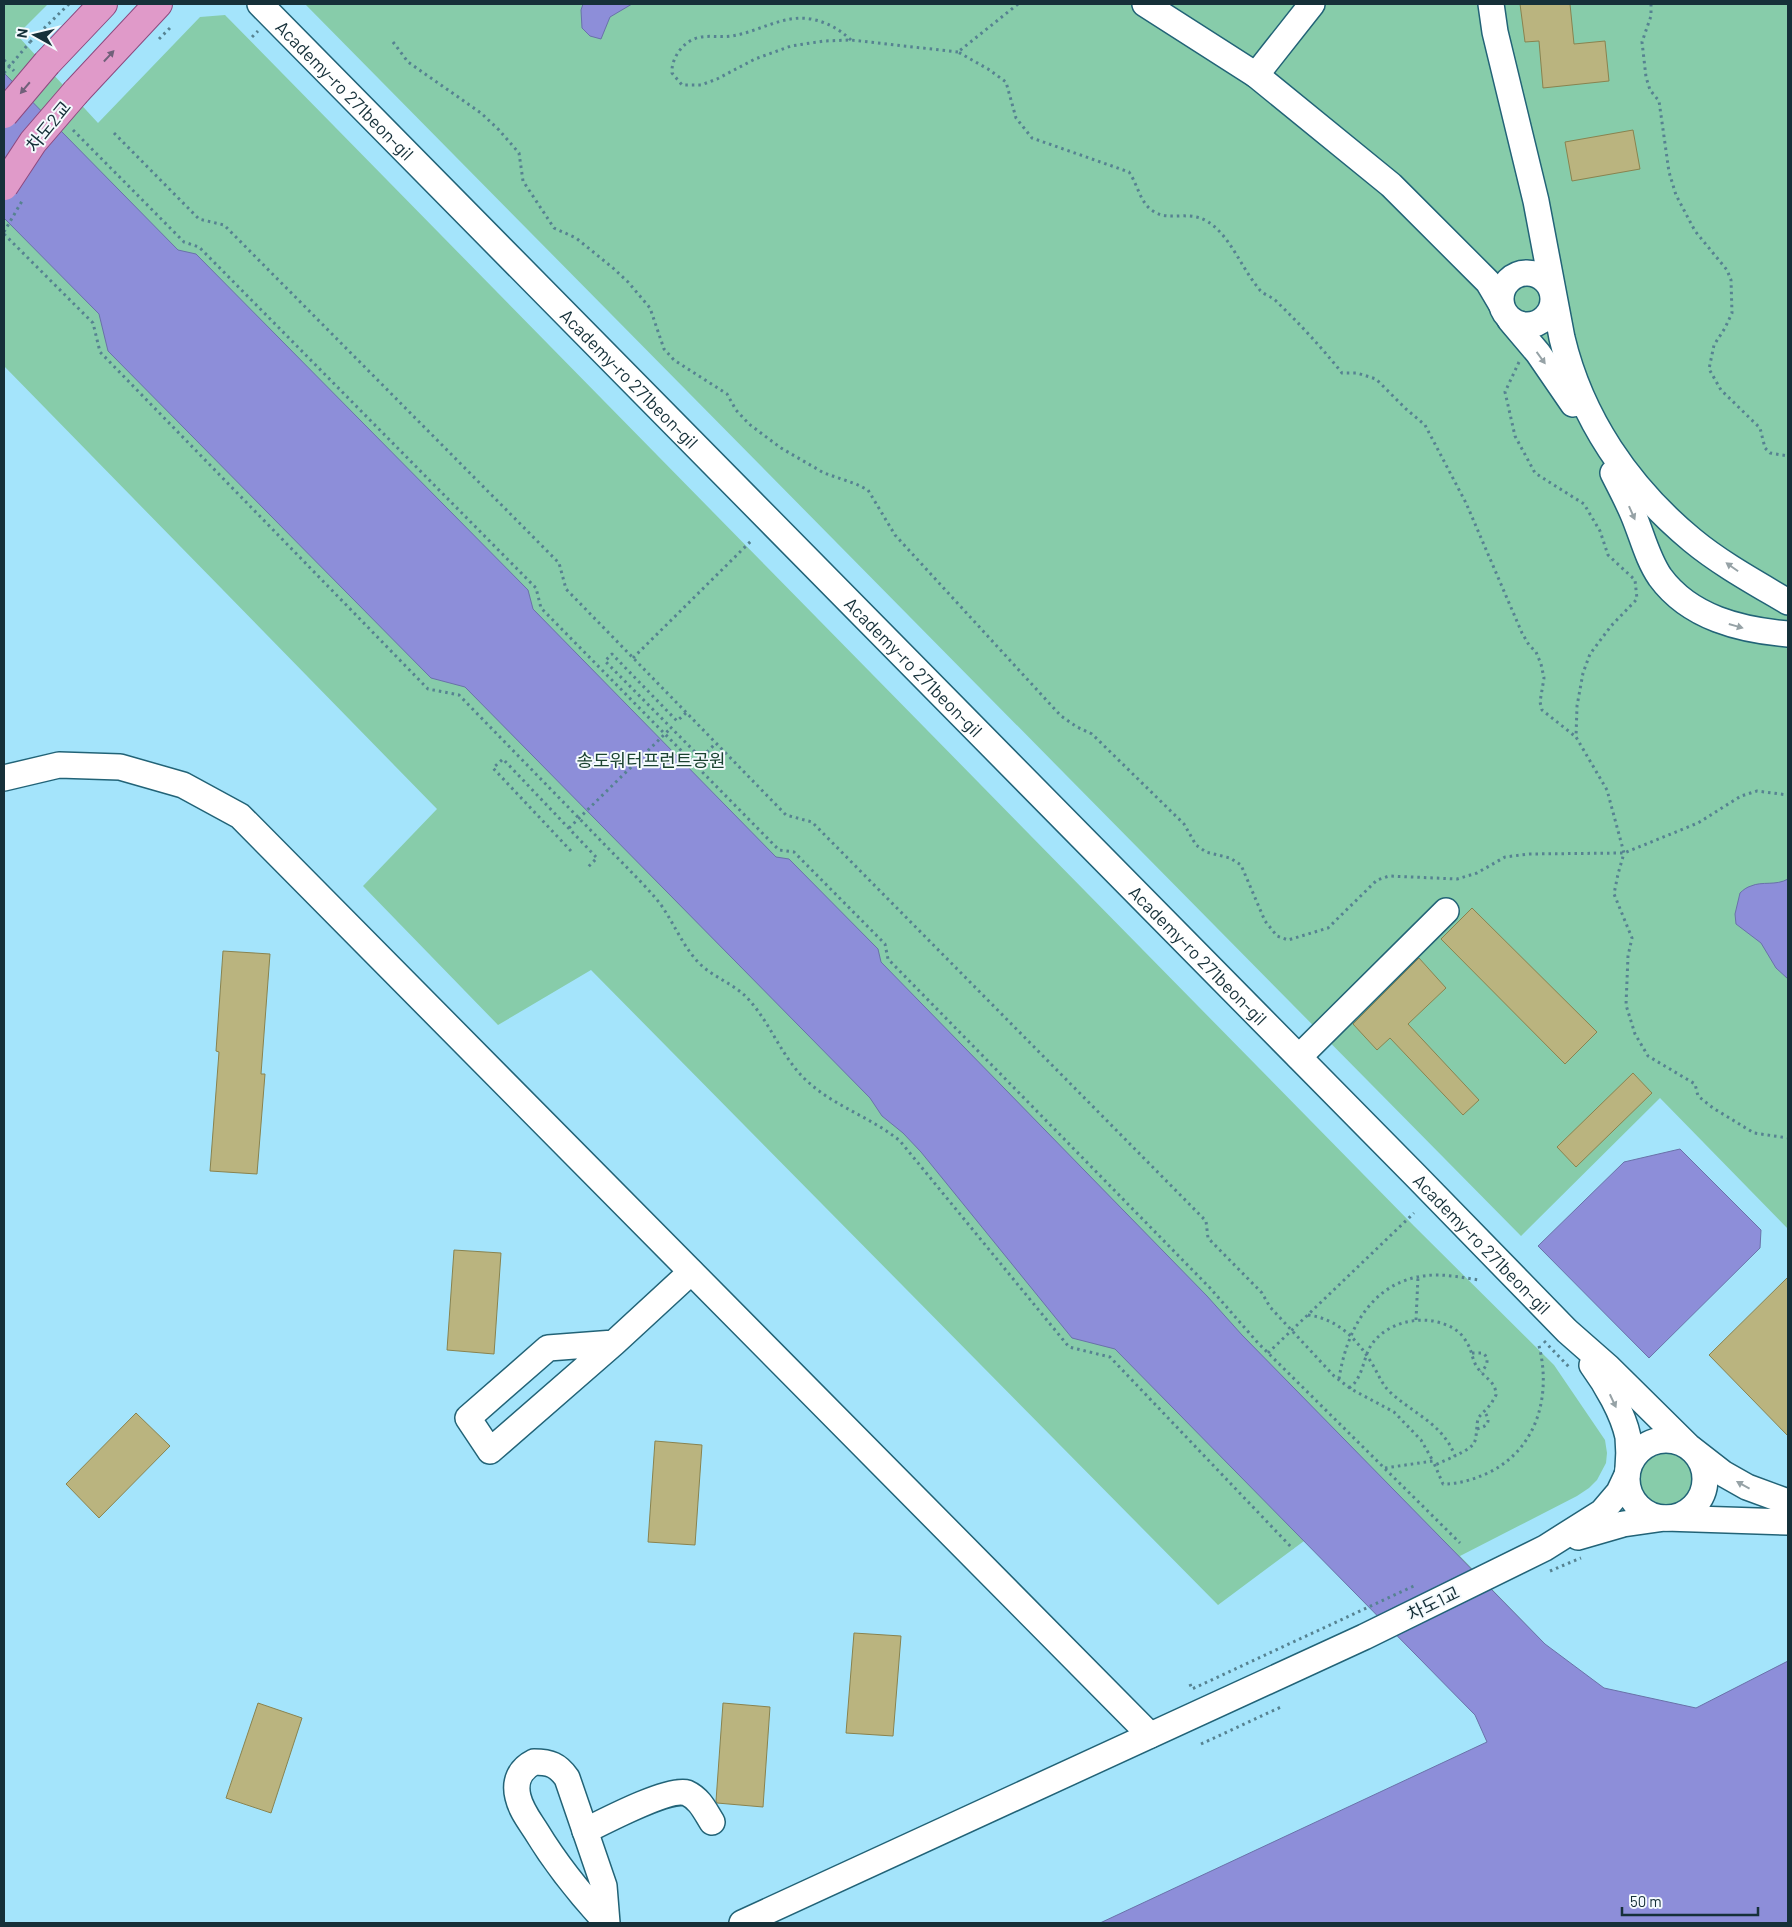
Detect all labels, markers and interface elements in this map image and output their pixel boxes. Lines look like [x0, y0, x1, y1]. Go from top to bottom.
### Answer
north arrow [10, 10, 60, 60]
street label: Academy-ro 271beon-gil [271, 16, 419, 164]
text: N [13, 27, 31, 39]
one-way arrow [103, 51, 115, 63]
one-way arrow [20, 82, 31, 94]
street label: 차도2교 [21, 96, 75, 156]
street label: Academy-ro 271beon-gil [556, 304, 703, 453]
one-way arrow [1536, 351, 1546, 364]
one-way arrow [1628, 506, 1636, 520]
one-way arrow [1725, 562, 1739, 572]
street label: Academy-ro 271beon-gil [840, 592, 987, 741]
one-way arrow [1729, 622, 1744, 630]
park label: 송도워터프런트공원 [576, 749, 726, 771]
street label: Academy-ro 271beon-gil [1125, 881, 1272, 1030]
street label: Academy-ro 271beon-gil [1409, 1169, 1555, 1319]
one-way arrow [1609, 1393, 1618, 1408]
one-way arrow [1736, 1480, 1750, 1489]
street label: 차도1교 [1403, 1581, 1463, 1625]
scale bar [1622, 1884, 1758, 1916]
text: 50 m [1630, 1892, 1662, 1910]

